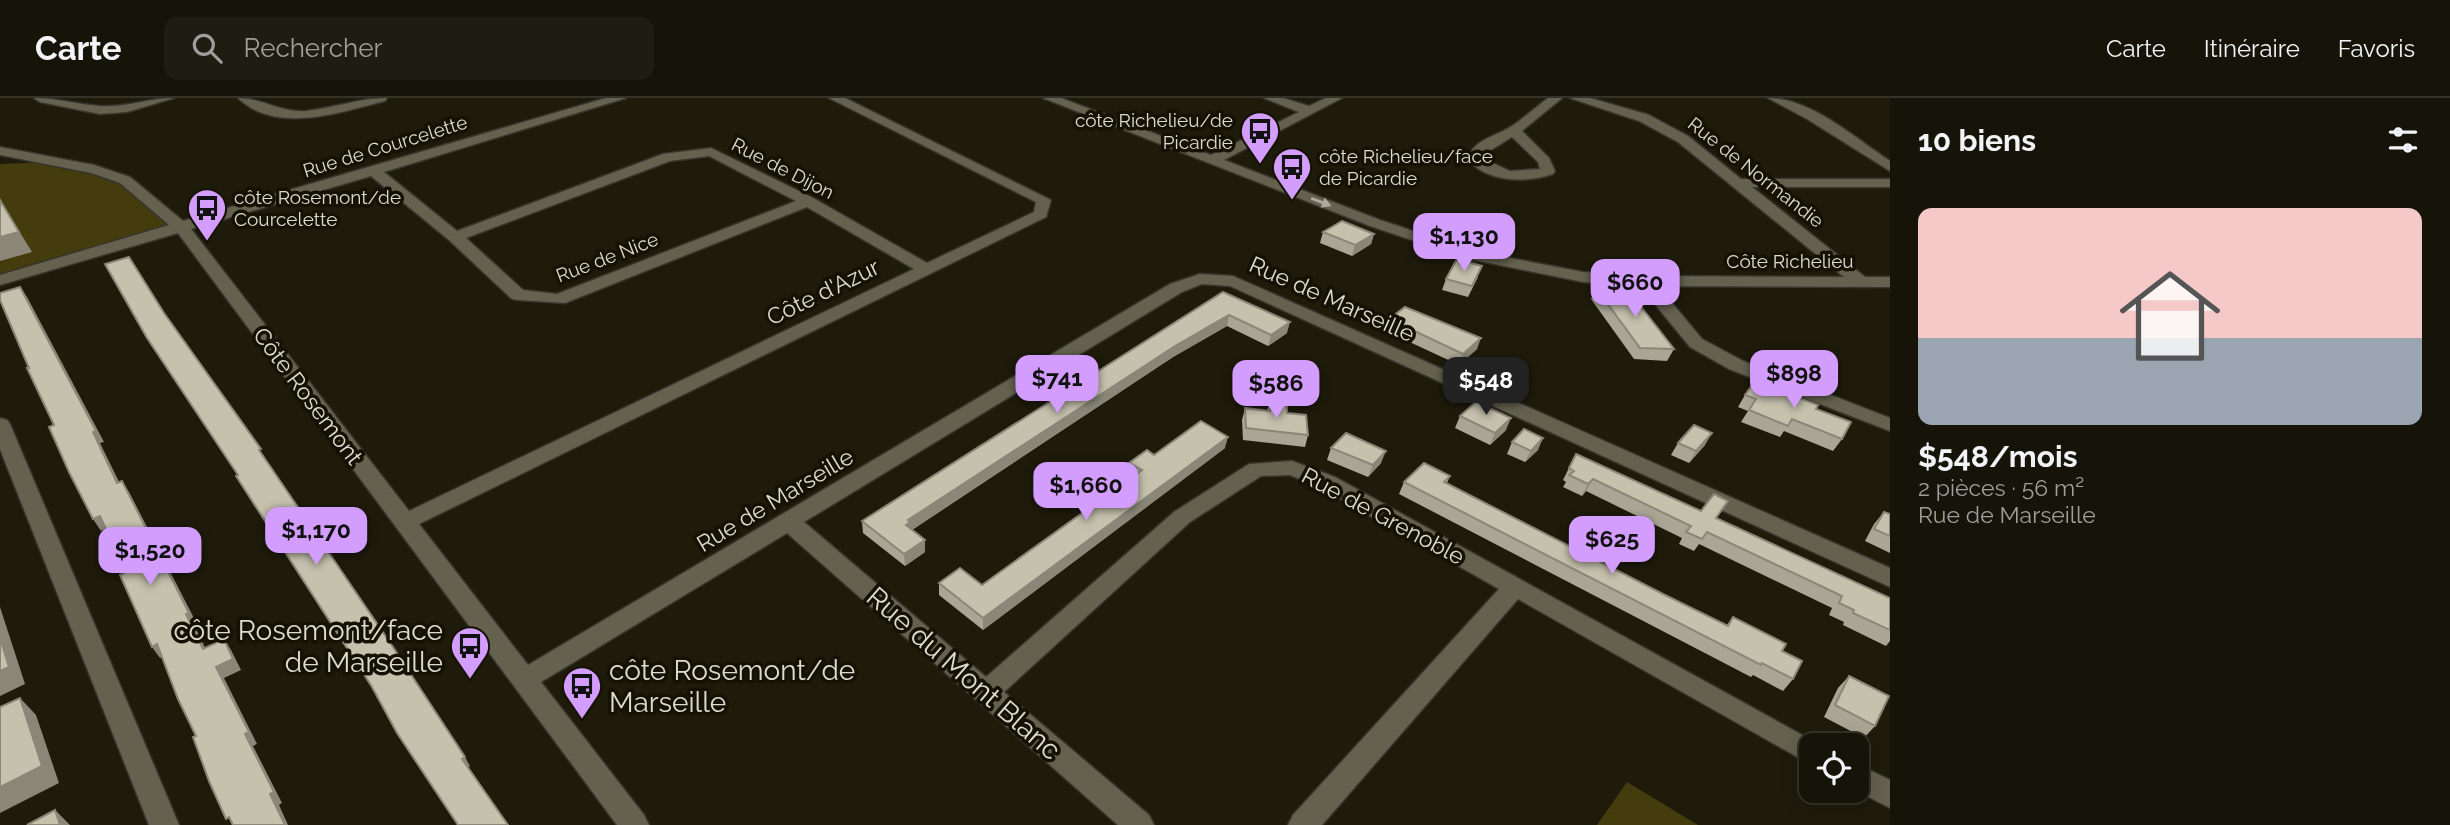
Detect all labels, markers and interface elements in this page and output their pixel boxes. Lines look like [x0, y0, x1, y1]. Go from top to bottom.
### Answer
search box [164, 17, 654, 80]
text: Carte [35, 29, 122, 68]
icon: search [188, 29, 226, 67]
text: Rechercher [244, 33, 383, 63]
text: Carte [2106, 34, 2166, 63]
text: Itinéraire [2204, 34, 2300, 63]
text: Favoris [2338, 34, 2415, 63]
place label: côte Richelieu/de Picardie [1075, 109, 1233, 153]
bus stop icon: côte Richelieu/de Picardie [1239, 110, 1281, 165]
street label: Rue de Courcelette [300, 111, 470, 181]
street label: Rue de Normandie [1684, 112, 1828, 232]
icon: filters [2384, 121, 2422, 159]
text: 10 biens [1918, 123, 2036, 158]
street label: Rue de Dijon [728, 133, 838, 203]
place label: côte Richelieu/face de Picardie [1319, 145, 1493, 189]
bus stop icon: côte Richelieu/face de Picardie [1271, 146, 1313, 201]
place label: côte Rosemont/de Courcelette [234, 186, 401, 230]
bus stop icon: côte Rosemont/de Courcelette [186, 187, 228, 242]
one-way arrow [1310, 197, 1331, 208]
pin: $1,130 [1407, 214, 1521, 273]
text: $1,130 [1429, 222, 1499, 249]
street label: Rue de Nice [553, 227, 661, 287]
street label: Rue de Marseille [1245, 250, 1419, 347]
street label: Côte Richelieu [1726, 250, 1854, 272]
street label: Côte d'Azur [762, 253, 884, 330]
icon: home [2107, 253, 2233, 379]
pin: $660 [1594, 260, 1676, 319]
text: $660 [1607, 268, 1663, 295]
street label: Côte Rosemont [248, 322, 369, 470]
pin: $898 [1753, 350, 1835, 410]
pin: $741 [1016, 356, 1098, 415]
pin: $548 [1445, 358, 1527, 417]
text: $898 [1766, 359, 1822, 386]
pin: $586 [1235, 360, 1317, 420]
text: $741 [1031, 364, 1083, 391]
text: $548 [1459, 366, 1513, 393]
text: $586 [1248, 369, 1304, 396]
text: $548/mois [1918, 439, 2077, 474]
street label: Rue de Marseille [692, 442, 858, 557]
street label: Rue de Grenoble [1297, 461, 1469, 570]
pin: $1,660 [1029, 462, 1143, 522]
text: $1,660 [1049, 471, 1123, 498]
text: 2 pièces · 56 m² [1918, 474, 2084, 501]
text: Rue de Marseille [1918, 501, 2096, 528]
pin: $1,170 [259, 508, 373, 567]
text: $1,170 [281, 516, 351, 543]
pin: $625 [1571, 517, 1653, 576]
text: $625 [1585, 525, 1639, 552]
pin: $1,520 [93, 528, 207, 587]
text: $1,520 [114, 536, 186, 563]
street label: Rue du Mont Blanc [860, 580, 1067, 767]
place label: côte Rosemont/face de Marseille [173, 614, 443, 679]
bus stop icon: côte Rosemont/face de Marseille [449, 625, 491, 680]
place label: côte Rosemont/de Marseille [609, 654, 855, 719]
bus stop icon: côte Rosemont/de Marseille [561, 665, 603, 720]
map controls [1799, 733, 1869, 803]
button: locate [1799, 733, 1869, 803]

